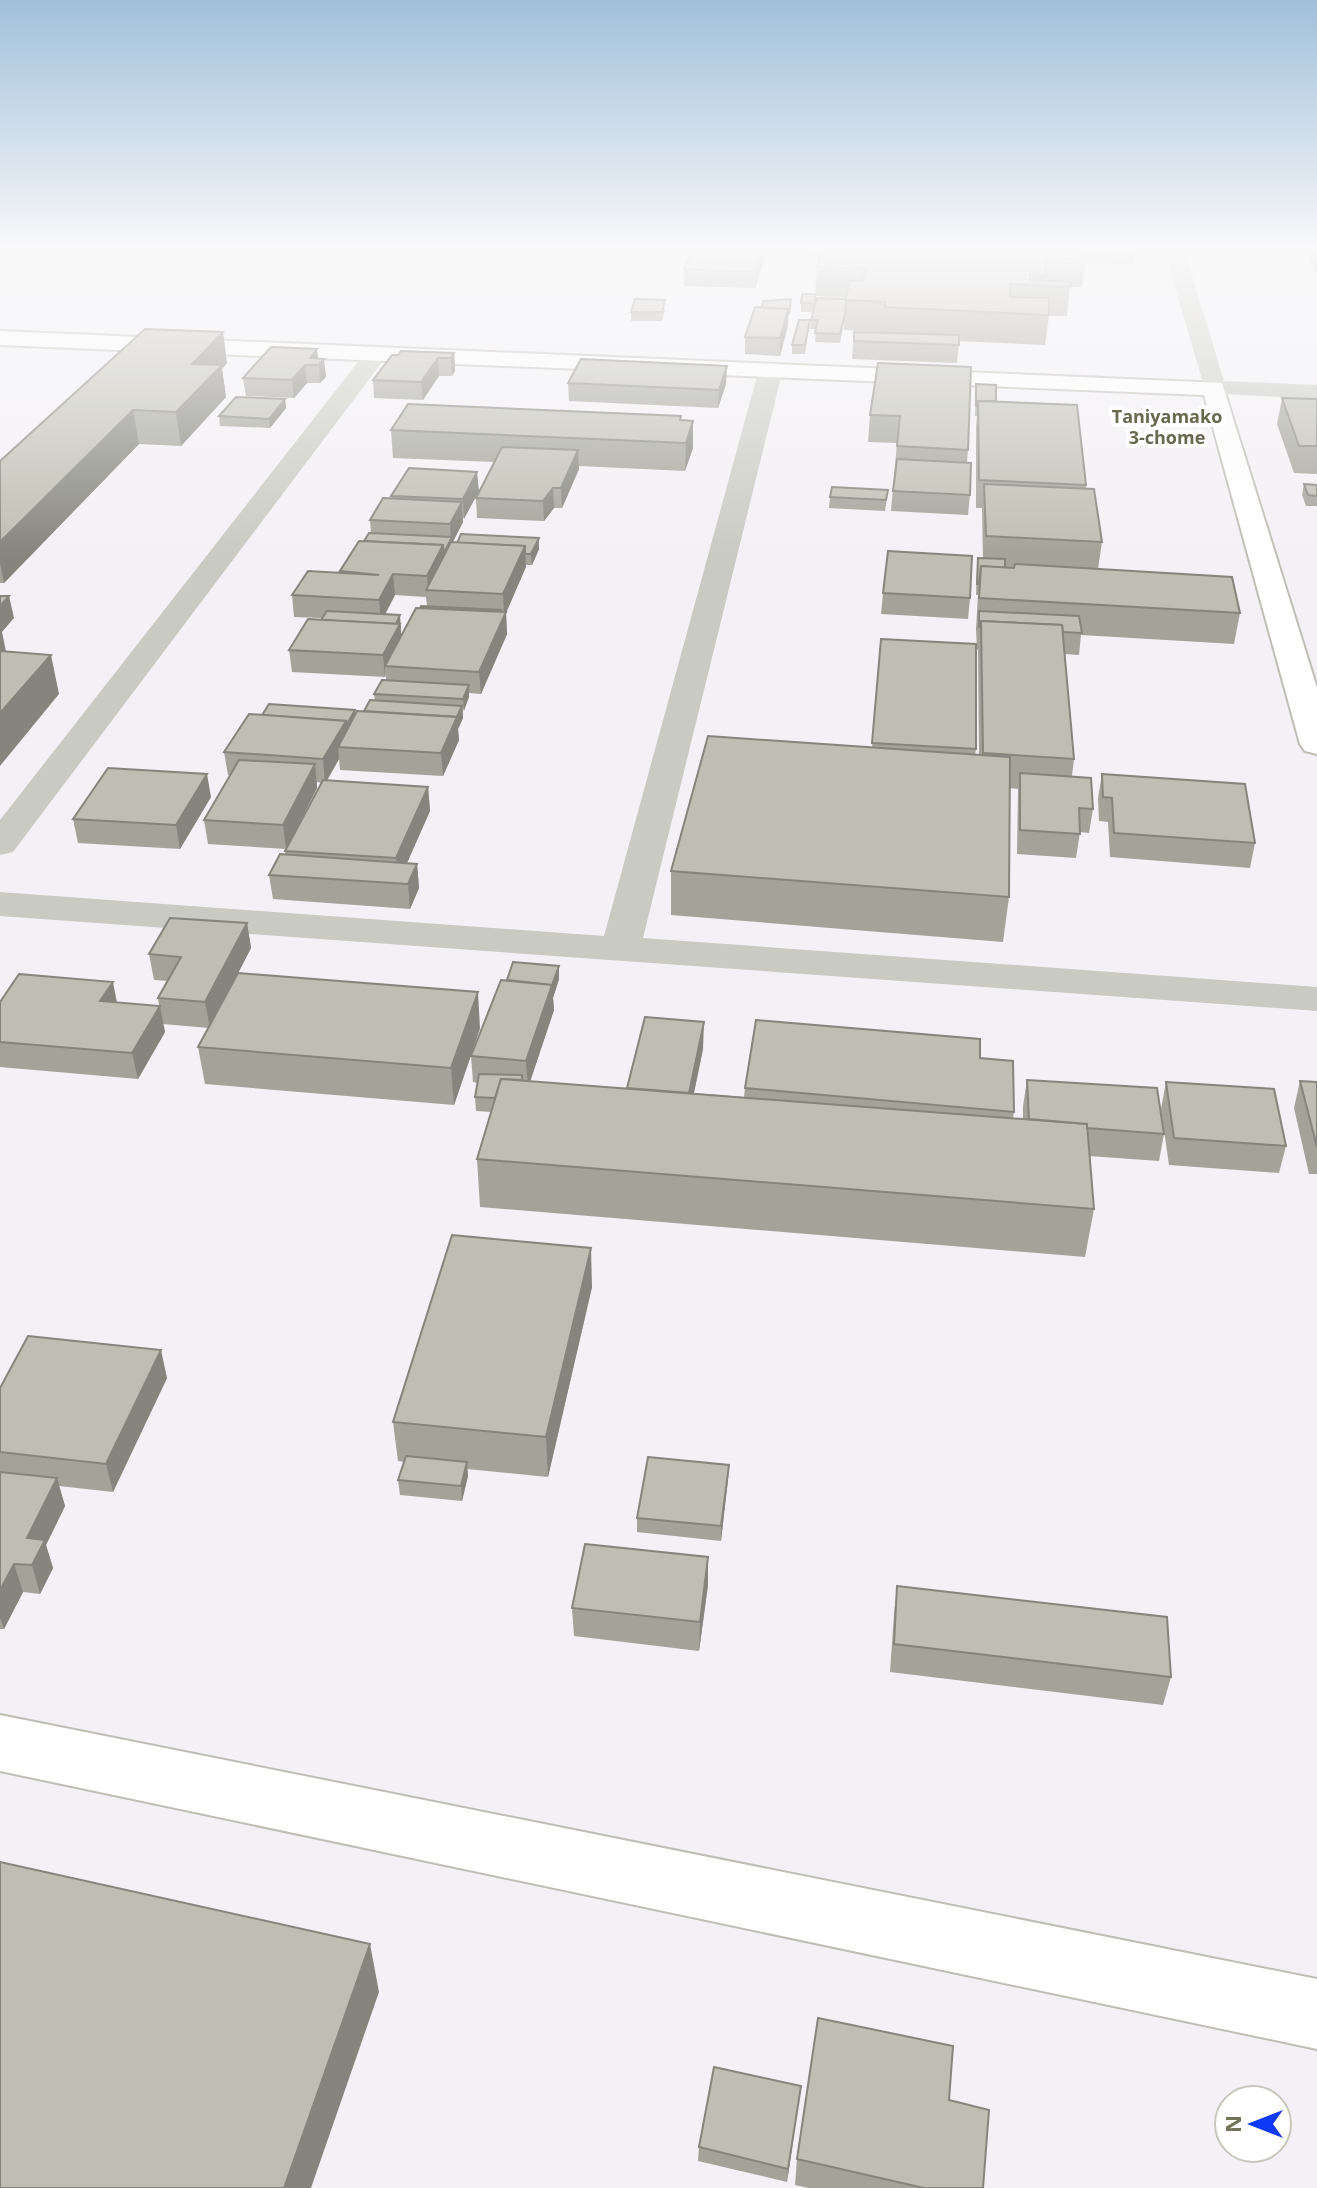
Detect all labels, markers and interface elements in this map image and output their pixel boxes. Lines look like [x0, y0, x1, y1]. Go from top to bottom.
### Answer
district label: Taniyamako 3-chome [1112, 404, 1222, 449]
north arrow [1213, 2084, 1293, 2164]
text: N [1217, 2115, 1247, 2133]

